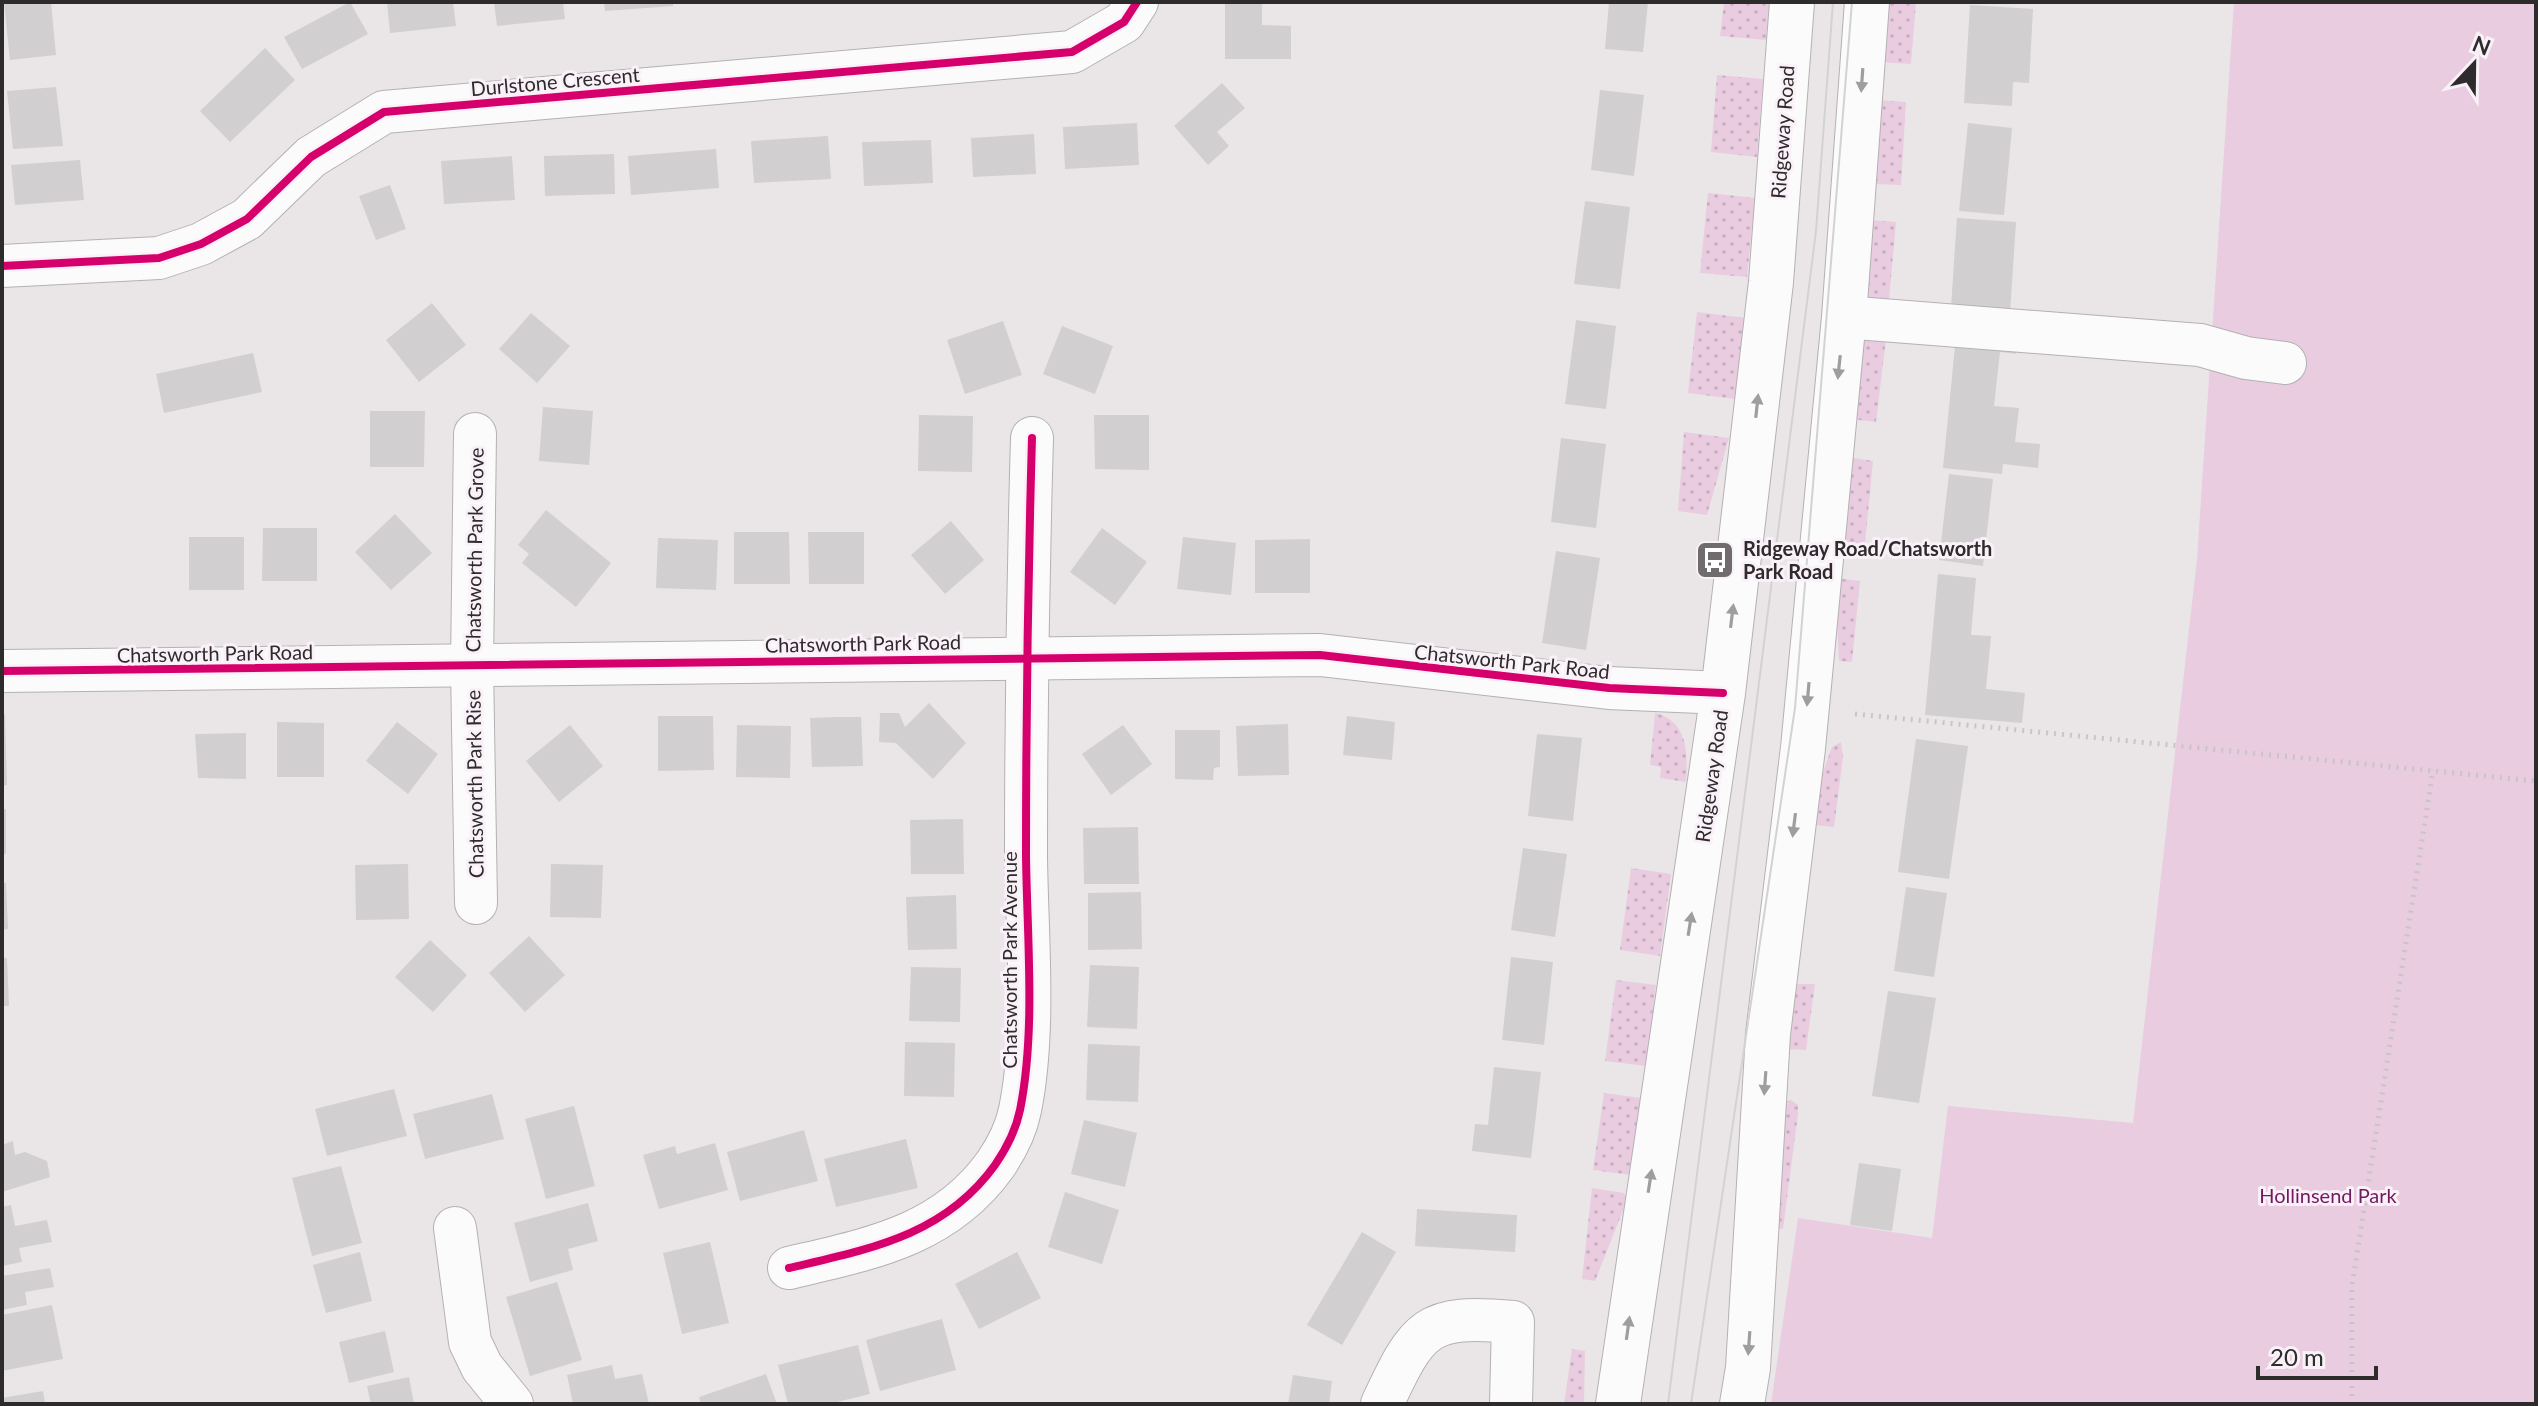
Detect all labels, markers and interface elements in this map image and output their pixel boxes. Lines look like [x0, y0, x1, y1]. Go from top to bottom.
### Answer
north arrow [2434, 24, 2514, 104]
text: N [2469, 29, 2495, 61]
street label: Durlstone Crescent [469, 62, 641, 100]
street label: Ridgeway Road [1765, 64, 1799, 200]
one-way arrow [1855, 68, 1868, 93]
one-way arrow [1833, 355, 1846, 380]
one-way arrow [1751, 393, 1764, 418]
street label: Chatsworth Park Grove [460, 447, 488, 653]
place label: Ridgeway Road/Chatsworth Park Road [1743, 536, 1992, 583]
bus stop icon: Ridgeway Road/Chatsworth Park Road [1694, 539, 1736, 581]
one-way arrow [1726, 603, 1739, 628]
street label: Chatsworth Park Road [765, 629, 961, 657]
street label: Chatsworth Park Road [117, 639, 313, 667]
street label: Chatsworth Park Road [1413, 639, 1611, 683]
one-way arrow [1801, 682, 1814, 707]
street label: Chatsworth Park Rise [460, 690, 488, 878]
street label: Ridgeway Road [1690, 708, 1732, 844]
one-way arrow [1787, 813, 1800, 838]
street label: Chatsworth Park Avenue [997, 851, 1021, 1069]
one-way arrow [1684, 911, 1697, 936]
one-way arrow [1758, 1071, 1771, 1096]
one-way arrow [1644, 1168, 1657, 1193]
park label: Hollinsend Park [2259, 1183, 2398, 1207]
one-way arrow [1622, 1315, 1635, 1340]
scale bar [2258, 1330, 2376, 1380]
one-way arrow [1742, 1331, 1755, 1356]
text: 20 m [2270, 1342, 2324, 1371]

